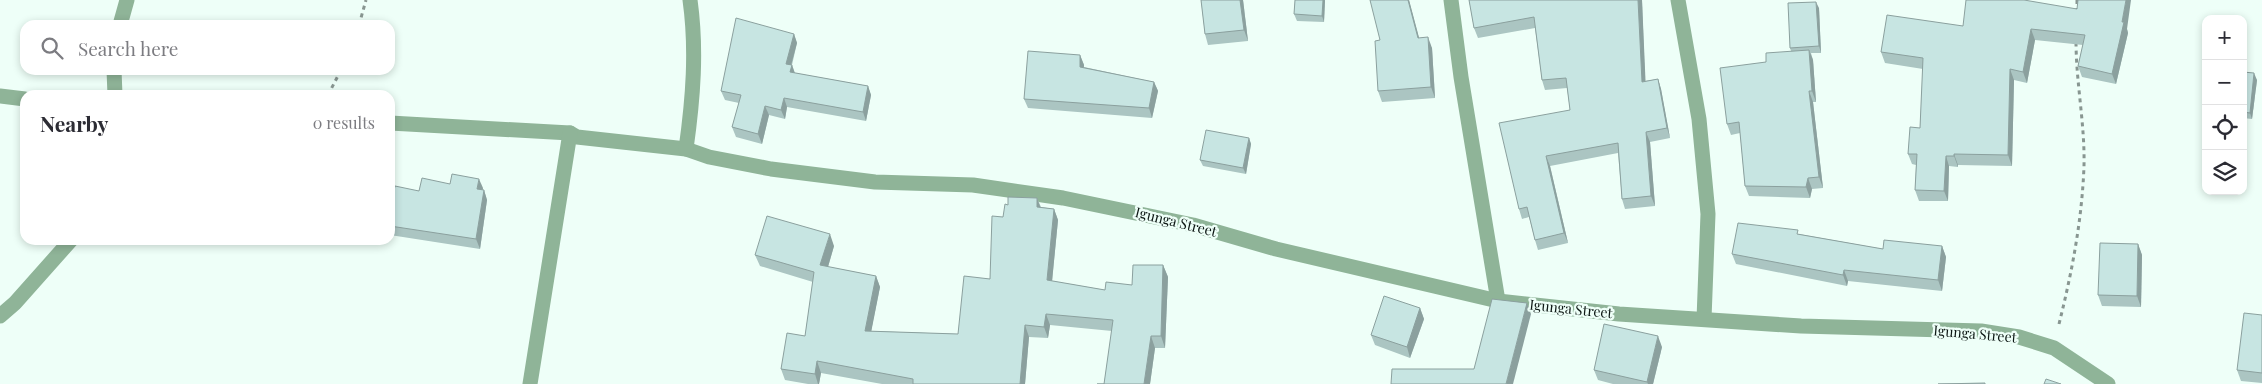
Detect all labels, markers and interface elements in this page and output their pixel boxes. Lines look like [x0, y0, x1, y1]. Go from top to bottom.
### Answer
map controls [2202, 15, 2247, 195]
button: + [2202, 15, 2247, 60]
search box [20, 20, 395, 75]
icon: search [38, 34, 66, 62]
text: Search here [78, 35, 178, 61]
button: − [2202, 60, 2247, 105]
button: locate [2202, 105, 2247, 150]
text: Nearby [40, 109, 109, 137]
text: 0 results [313, 112, 375, 133]
button: layers [2202, 150, 2247, 195]
street label: Igunga Street [1133, 202, 1220, 241]
street label: Igunga Street [1529, 295, 1615, 322]
street label: Igunga Street [1933, 320, 2019, 347]

